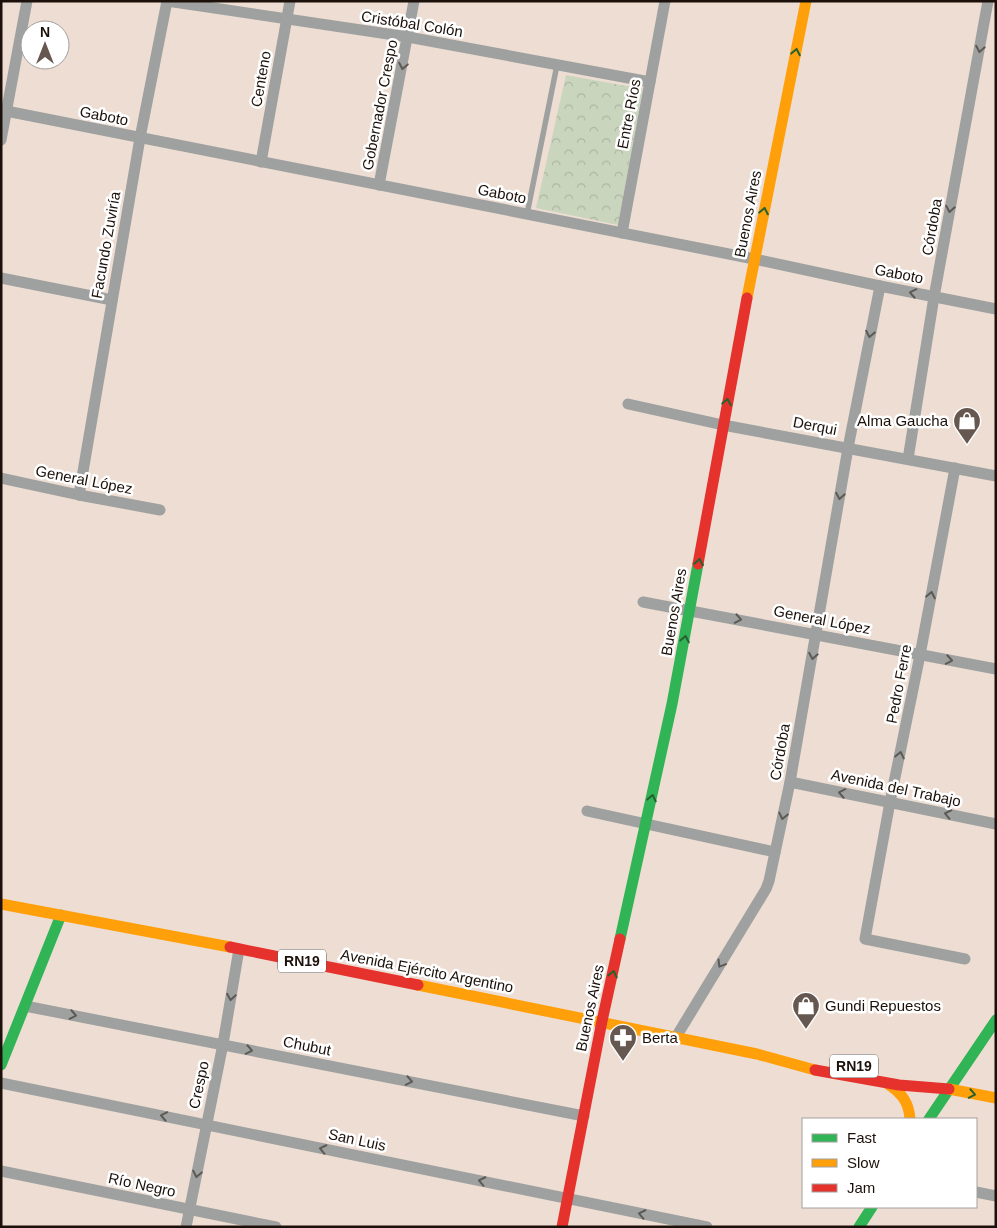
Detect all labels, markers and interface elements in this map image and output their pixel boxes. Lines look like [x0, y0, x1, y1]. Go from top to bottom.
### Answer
street label: Cristóbal Colón [360, 7, 464, 40]
north arrow [20, 20, 70, 70]
text: N [40, 24, 50, 40]
street label: Gobernador Crespo [359, 38, 401, 172]
one-way arrow [975, 45, 985, 54]
one-way arrow [790, 47, 800, 56]
street label: Centeno [247, 50, 274, 108]
one-way arrow [398, 62, 408, 71]
street label: Entre Ríos [613, 77, 644, 150]
street label: Gaboto [78, 102, 130, 129]
street label: Buenos Aires [731, 169, 764, 259]
street label: Gaboto [476, 180, 528, 207]
street label: Facundo Zuviría [88, 189, 123, 300]
street label: Córdoba [918, 196, 945, 257]
one-way arrow [946, 205, 956, 213]
one-way arrow [758, 206, 768, 215]
street label: Gaboto [873, 260, 925, 287]
one-way arrow [909, 288, 918, 299]
one-way arrow [866, 330, 876, 339]
one-way arrow [721, 398, 732, 407]
shop icon: Alma Gaucha [952, 406, 982, 445]
place label: Alma Gaucha [857, 412, 949, 429]
street label: Derqui [792, 413, 838, 438]
street label: General López [34, 462, 134, 497]
one-way arrow [836, 492, 846, 500]
one-way arrow [693, 558, 703, 567]
street label: Buenos Aires [657, 567, 690, 657]
one-way arrow [926, 591, 936, 600]
street label: General López [772, 602, 872, 637]
one-way arrow [734, 614, 742, 624]
one-way arrow [679, 635, 689, 643]
street label: Pedro Ferre [883, 643, 914, 725]
one-way arrow [808, 652, 818, 661]
one-way arrow [945, 655, 953, 665]
street label: Córdoba [766, 721, 793, 782]
one-way arrow [894, 750, 905, 759]
street label: Avenida del Trabajo [830, 765, 963, 810]
one-way arrow [838, 788, 847, 798]
one-way arrow [646, 794, 657, 803]
one-way arrow [944, 809, 952, 820]
one-way arrow [778, 811, 789, 820]
street label: Avenida Ejército Argentino [339, 945, 515, 996]
road number: RN19 [278, 949, 326, 972]
one-way arrow [718, 958, 728, 967]
street label: Buenos Aires [572, 963, 607, 1053]
one-way arrow [607, 969, 618, 978]
shop icon: Gundi Repuestos [791, 991, 821, 1030]
one-way arrow [226, 992, 236, 1001]
place label: Gundi Repuestos [825, 997, 941, 1014]
one-way arrow [68, 1009, 77, 1020]
pharmacy icon: Berta [608, 1023, 638, 1062]
place label: Berta [642, 1029, 679, 1046]
street label: Chubut [282, 1033, 333, 1059]
one-way arrow [245, 1044, 254, 1054]
road number: RN19 [830, 1054, 878, 1078]
street label: Crespo [185, 1059, 212, 1110]
one-way arrow [404, 1076, 413, 1086]
one-way arrow [968, 1088, 977, 1098]
one-way arrow [159, 1111, 168, 1122]
legend [802, 1118, 977, 1208]
street label: San Luis [327, 1125, 387, 1154]
text: Fast [847, 1129, 877, 1146]
one-way arrow [319, 1144, 328, 1154]
text: Slow [847, 1154, 880, 1171]
street label: Río Negro [107, 1169, 177, 1200]
one-way arrow [192, 1169, 202, 1178]
one-way arrow [478, 1176, 487, 1187]
text: Jam [847, 1179, 875, 1196]
one-way arrow [637, 1209, 646, 1219]

